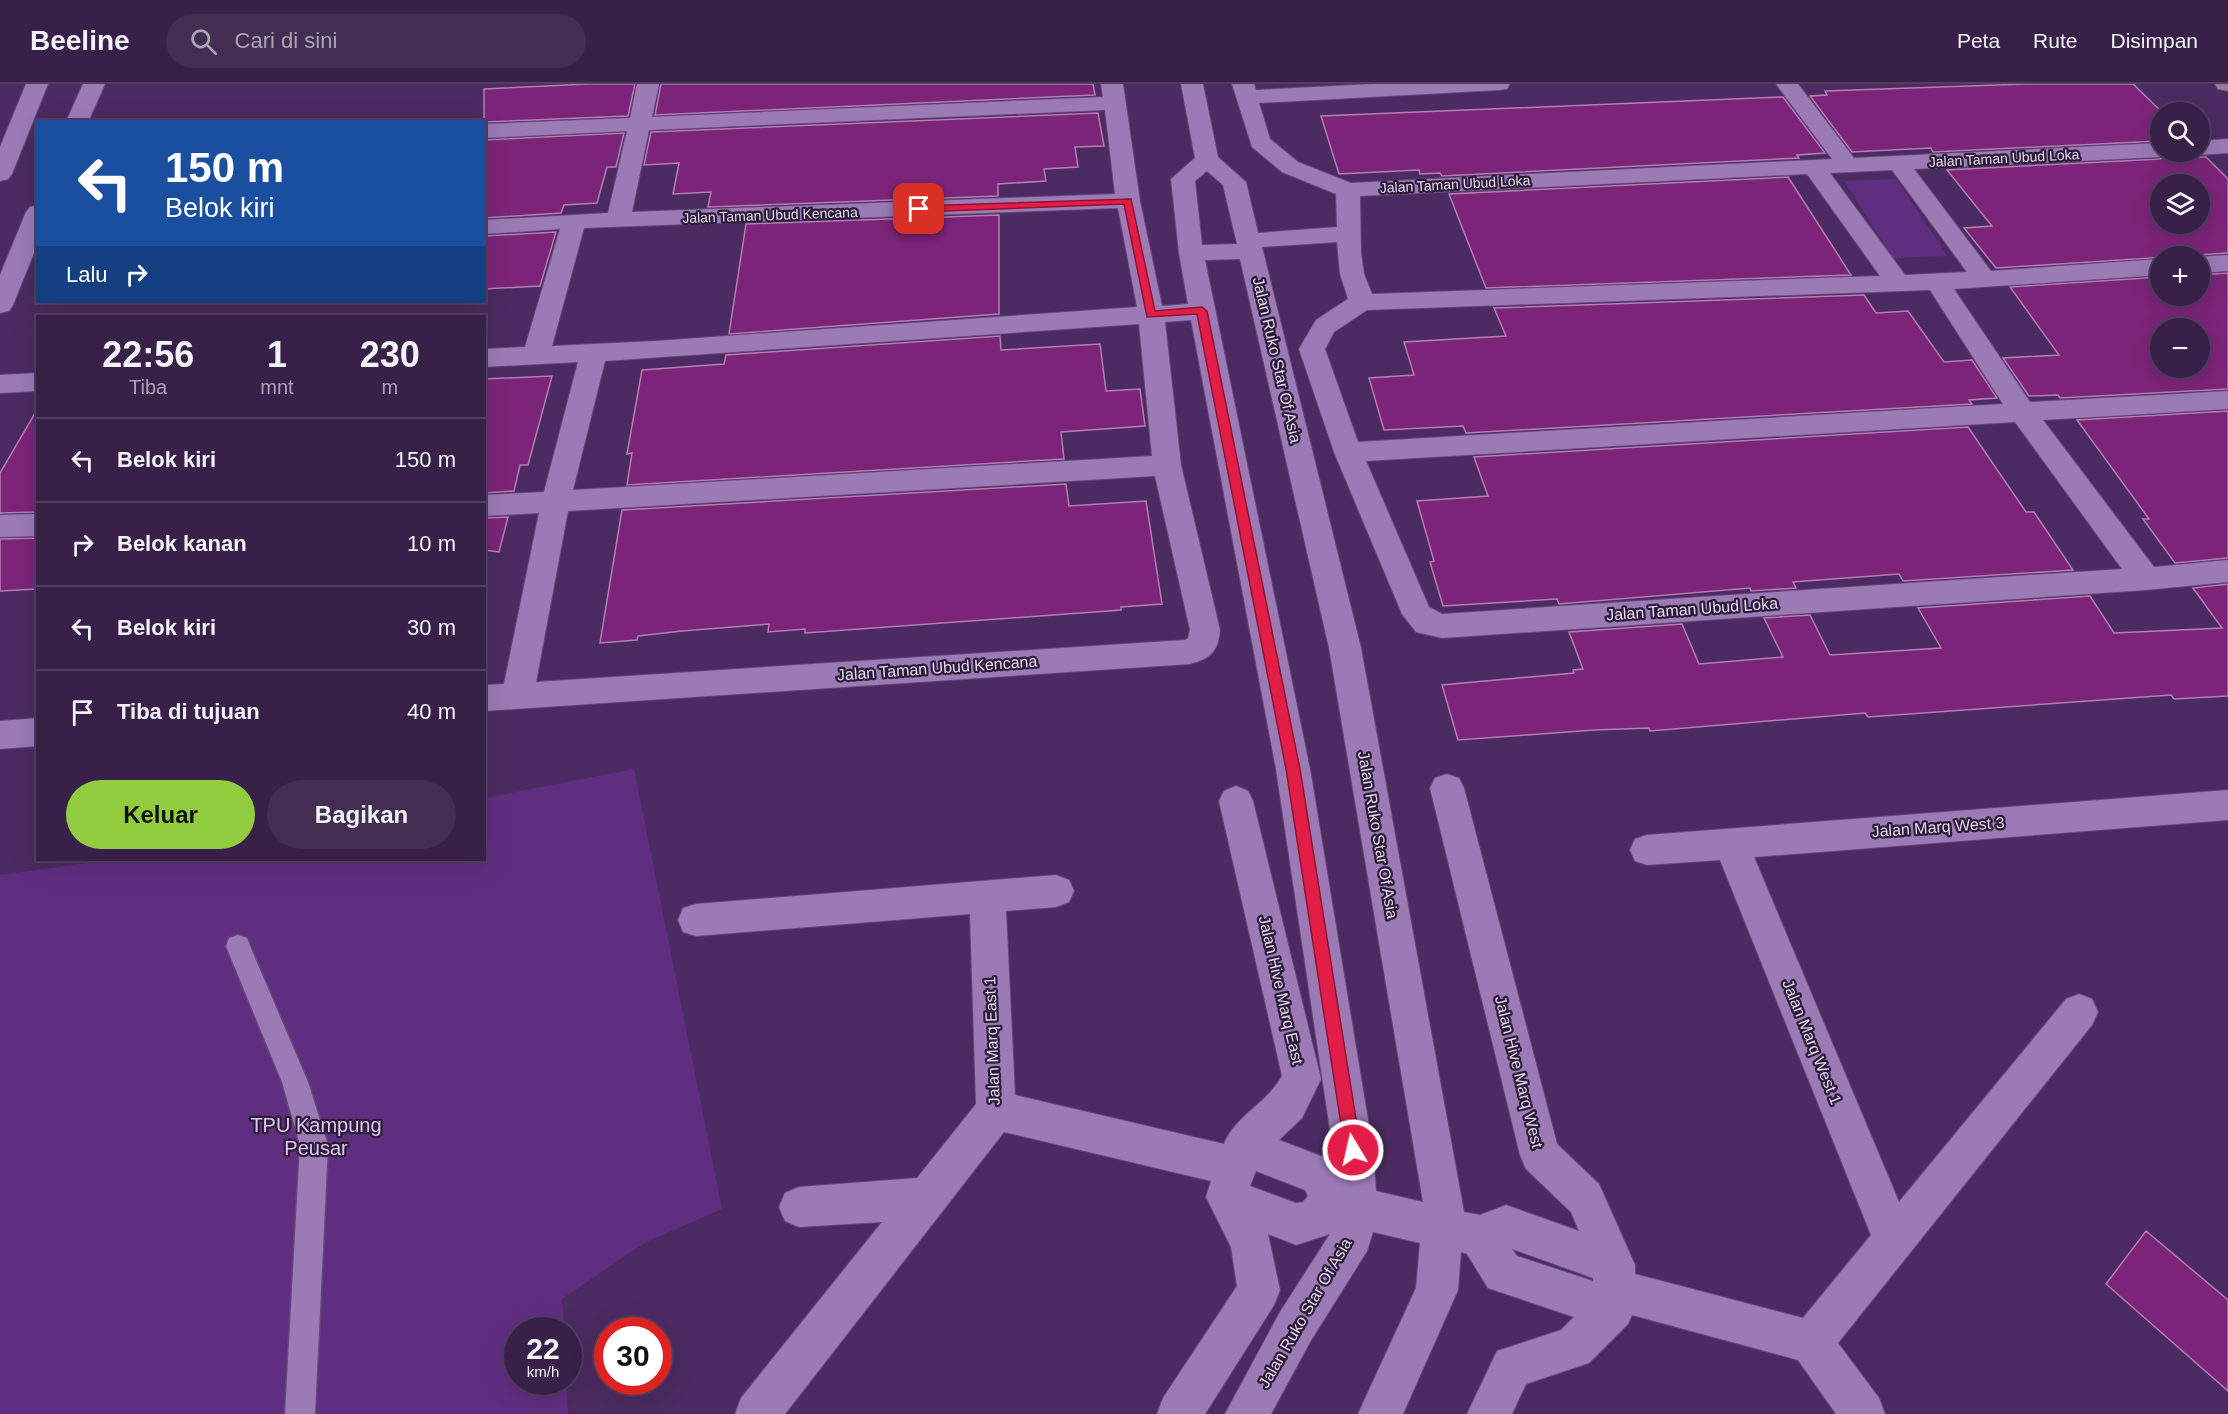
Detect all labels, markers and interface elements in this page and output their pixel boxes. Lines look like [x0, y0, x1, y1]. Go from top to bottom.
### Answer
search box [166, 14, 586, 68]
text: Beeline [30, 25, 130, 56]
icon: search [187, 25, 220, 58]
text: Cari di sini [235, 28, 337, 53]
text: Peta [1957, 29, 2000, 52]
text: Rute [2033, 29, 2077, 52]
text: Disimpan [2110, 29, 2198, 52]
map controls [2150, 102, 2210, 378]
button: search [2150, 102, 2210, 162]
icon: left [66, 144, 144, 222]
text: 150 m [165, 144, 284, 191]
street label: Jalan Taman Ubud Loka [1928, 146, 2080, 170]
street label: Jalan Taman Ubud Loka [1379, 172, 1531, 196]
button: layers [2150, 174, 2210, 234]
pin [893, 183, 944, 234]
icon: arrive [902, 192, 935, 225]
text: Belok kiri [165, 193, 275, 223]
street label: Jalan Taman Ubud Kencana [682, 204, 858, 226]
button: + [2150, 246, 2210, 306]
icon: right [120, 258, 153, 291]
text: Lalu [66, 262, 108, 287]
street label: Jalan Ruko Star Of Asia [1250, 275, 1304, 445]
button: − [2150, 318, 2210, 378]
text: 22:56 [102, 334, 194, 375]
text: 1 [267, 334, 287, 375]
text: 230 [360, 334, 420, 375]
text: Tiba [129, 376, 167, 398]
text: mnt [260, 376, 294, 398]
text: m [382, 376, 398, 398]
icon: left [66, 444, 99, 477]
text: Belok kiri [117, 447, 216, 472]
text: 150 m [395, 447, 456, 472]
icon: right [66, 528, 99, 561]
text: Belok kanan [117, 531, 247, 556]
text: 10 m [407, 531, 456, 556]
street label: Jalan Taman Ubud Loka [1605, 595, 1779, 623]
icon: left [66, 612, 99, 645]
text: Belok kiri [117, 615, 216, 640]
text: 30 m [407, 615, 456, 640]
street label: Jalan Taman Ubud Kencana [836, 653, 1038, 683]
icon: arrive [66, 696, 99, 729]
text: Tiba di tujuan [117, 699, 260, 724]
text: 40 m [407, 699, 456, 724]
street label: Jalan Ruko Star Of Asia [1355, 750, 1401, 920]
button: Keluar [66, 780, 255, 849]
button: Bagikan [267, 780, 456, 849]
street label: Jalan Marq West 3 [1871, 814, 2005, 840]
street label: Jalan Hive Marq East [1256, 914, 1307, 1067]
street label: Jalan Marq East 1 [981, 976, 1003, 1106]
street label: Jalan Marq West 1 [1779, 977, 1845, 1107]
street label: Jalan Hive Marq West [1492, 994, 1546, 1150]
park label: TPU Kampung Peusar [250, 1114, 382, 1159]
position arrow [1321, 1118, 1385, 1182]
street label: Jalan Ruko Star Of Asia [1255, 1235, 1355, 1391]
speed limit sign: 30 [594, 1317, 672, 1395]
text: 22 [526, 1332, 560, 1365]
text: km/h [527, 1363, 559, 1380]

